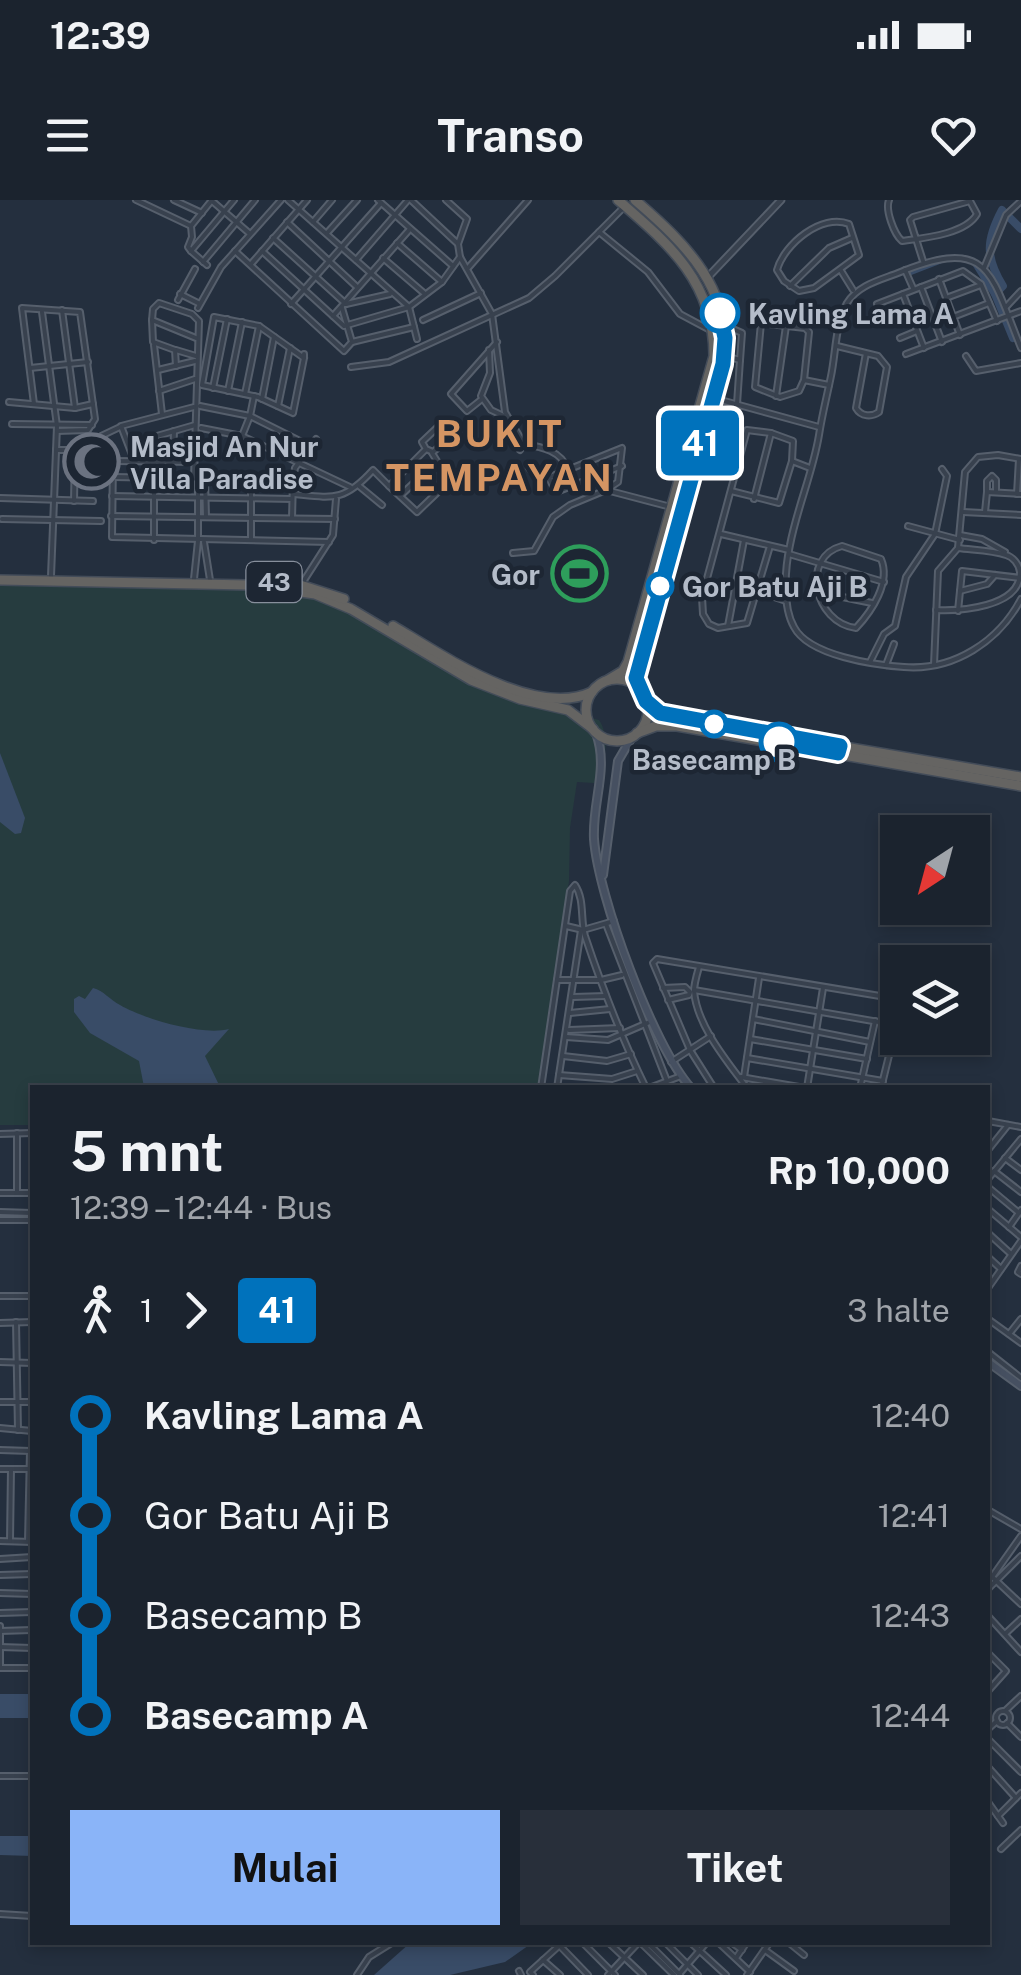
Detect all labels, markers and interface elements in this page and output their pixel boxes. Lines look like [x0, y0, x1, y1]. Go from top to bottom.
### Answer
text: 12:39 [50, 13, 151, 58]
icon: menu [40, 108, 95, 163]
icon: heart [926, 108, 981, 163]
text: Transo [437, 109, 584, 162]
marker: Kavling Lama A [701, 294, 739, 332]
place label: Kavling Lama A [748, 297, 954, 330]
line badge: 41 [655, 410, 745, 476]
district label: BUKIT TEMPAYAN [386, 411, 614, 500]
text: 41 [681, 423, 719, 464]
place label: Masjid An Nur Villa Paradise [130, 430, 319, 495]
mosque icon: Masjid An Nur Villa Paradise [61, 432, 121, 492]
sports icon: Gor [549, 544, 609, 604]
place label: Gor [491, 558, 540, 591]
road number: 43 [246, 562, 302, 602]
place label: Gor Batu Aji B [682, 570, 868, 603]
marker: Gor Batu Aji B [647, 573, 673, 599]
marker: Basecamp B [701, 711, 727, 737]
unlabelled marker [760, 723, 798, 761]
place label: Basecamp B [632, 743, 796, 776]
north arrow [880, 815, 990, 925]
map controls [880, 815, 990, 1055]
button: layers [880, 945, 990, 1055]
text: 5 mnt [70, 1119, 223, 1183]
text: Rp 10,000 [768, 1148, 950, 1193]
text: 12:39 – 12:44 · Bus [70, 1189, 332, 1226]
icon: walk [70, 1283, 125, 1338]
icon: forward [168, 1283, 223, 1338]
text: 41 [258, 1290, 296, 1331]
text: 1 [140, 1292, 153, 1329]
text: 3 halte [847, 1292, 950, 1329]
text: Kavling Lama A [144, 1393, 424, 1438]
text: 12:40 [871, 1397, 950, 1434]
text: Gor Batu Aji B [144, 1493, 390, 1538]
text: 12:41 [878, 1497, 950, 1534]
text: Basecamp B [144, 1593, 362, 1638]
text: 12:43 [871, 1597, 950, 1634]
text: Basecamp A [144, 1693, 369, 1738]
text: 12:44 [871, 1697, 950, 1734]
button: Mulai [70, 1810, 500, 1925]
button: Tiket [520, 1810, 950, 1925]

